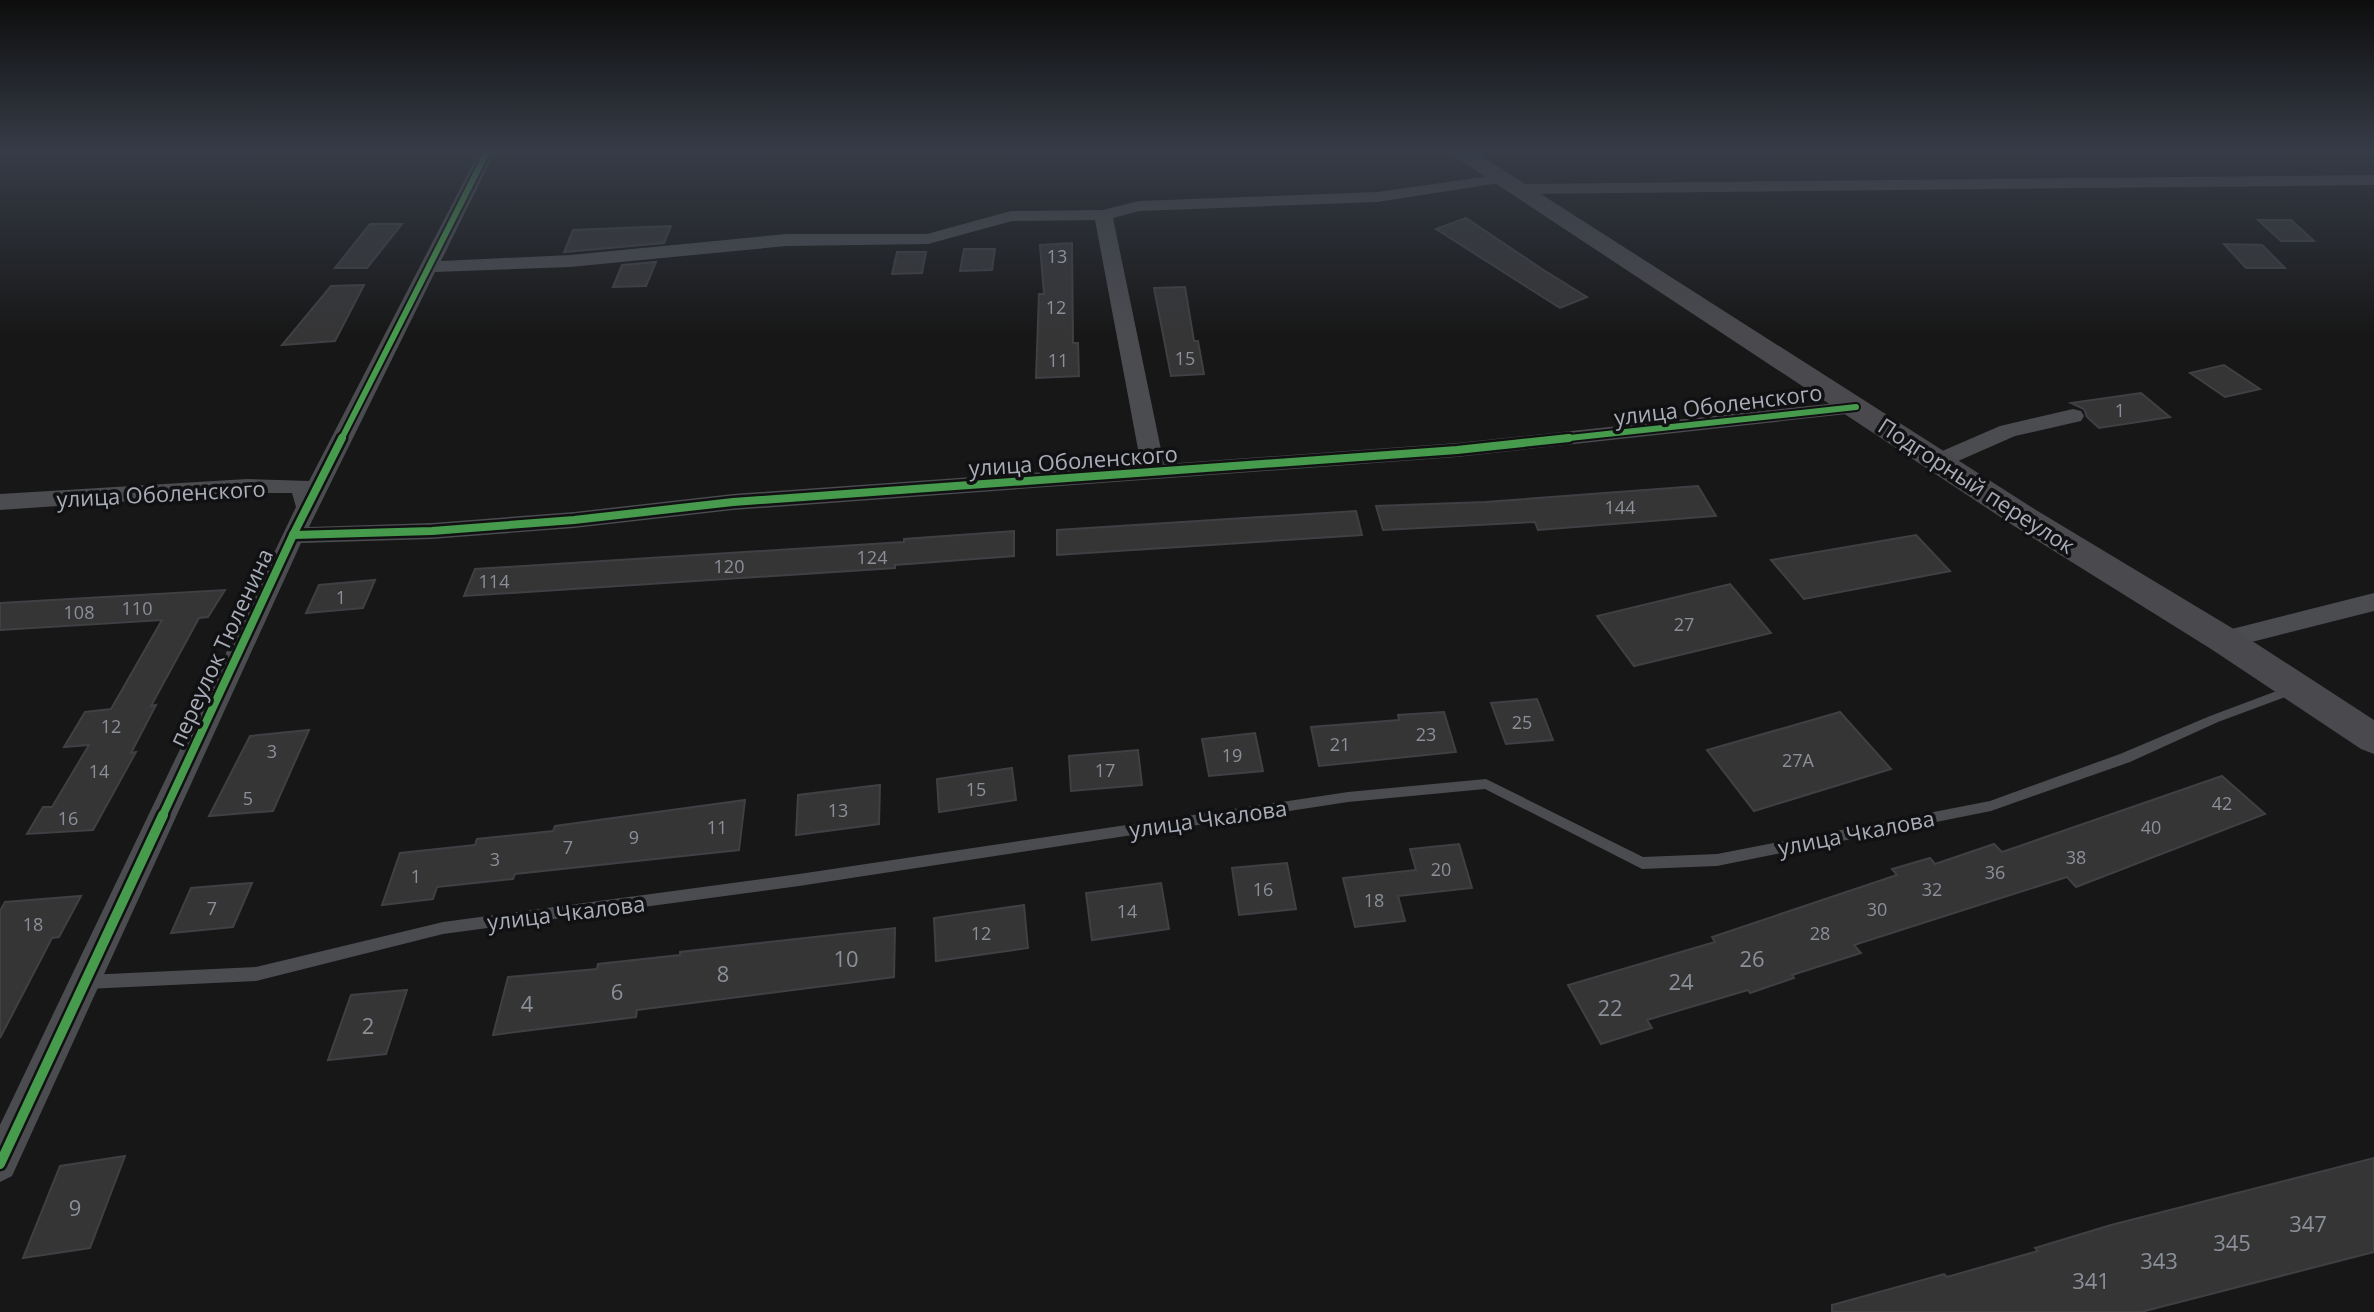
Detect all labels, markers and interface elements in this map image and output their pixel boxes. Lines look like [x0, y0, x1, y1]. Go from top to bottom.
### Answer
house number: 13 [1047, 244, 1067, 268]
house number: 12 [1046, 295, 1066, 319]
house number: 15 [1175, 346, 1195, 370]
house number: 11 [1048, 348, 1068, 372]
street label: улица Оболенского [1612, 376, 1824, 432]
house number: 1 [2115, 398, 2125, 422]
street label: Подгорный переулок [1873, 410, 2082, 560]
street label: улица Оболенского [967, 438, 1179, 482]
street label: улица Оболенского [56, 473, 266, 513]
house number: 144 [1605, 495, 1635, 519]
street label: переулок Тюленина [161, 543, 279, 751]
house number: 124 [857, 545, 887, 569]
house number: 120 [714, 554, 744, 578]
house number: 114 [479, 569, 509, 593]
house number: 1 [336, 585, 346, 609]
house number: 110 [122, 596, 152, 620]
house number: 108 [64, 600, 94, 624]
house number: 27 [1674, 612, 1694, 636]
house number: 25 [1512, 710, 1532, 734]
house number: 12 [101, 714, 121, 738]
house number: 23 [1416, 722, 1436, 746]
house number: 21 [1330, 732, 1350, 756]
house number: 3 [267, 739, 277, 763]
house number: 19 [1222, 743, 1242, 767]
house number: 27А [1782, 748, 1815, 772]
house number: 17 [1095, 758, 1115, 782]
house number: 14 [89, 759, 109, 783]
house number: 15 [966, 777, 986, 801]
house number: 5 [243, 786, 253, 810]
house number: 42 [2212, 791, 2232, 815]
street label: улица Чкалова [1127, 792, 1289, 844]
house number: 13 [828, 798, 848, 822]
street label: улица Чкалова [1775, 802, 1937, 862]
house number: 16 [58, 806, 78, 830]
house number: 11 [707, 815, 727, 839]
house number: 40 [2141, 815, 2161, 839]
house number: 9 [629, 825, 639, 849]
house number: 7 [563, 835, 573, 859]
house number: 38 [2066, 845, 2086, 869]
house number: 3 [490, 847, 500, 871]
house number: 20 [1431, 857, 1451, 881]
house number: 36 [1985, 860, 2005, 884]
house number: 1 [411, 864, 421, 888]
house number: 16 [1253, 877, 1273, 901]
house number: 32 [1922, 877, 1942, 901]
street label: улица Чкалова [485, 887, 647, 937]
house number: 18 [1364, 888, 1384, 912]
house number: 7 [207, 896, 217, 920]
house number: 30 [1867, 897, 1887, 921]
house number: 14 [1117, 899, 1137, 923]
house number: 18 [23, 912, 43, 936]
house number: 12 [971, 921, 991, 945]
house number: 28 [1810, 921, 1830, 945]
house number: 10 [833, 943, 859, 973]
house number: 26 [1739, 943, 1765, 973]
house number: 8 [717, 958, 729, 988]
house number: 24 [1668, 966, 1694, 996]
house number: 6 [611, 976, 623, 1006]
house number: 4 [521, 988, 534, 1018]
house number: 22 [1597, 992, 1623, 1022]
house number: 2 [362, 1010, 374, 1040]
house number: 9 [69, 1192, 81, 1222]
house number: 347 [2289, 1208, 2327, 1238]
house number: 345 [2213, 1227, 2251, 1257]
house number: 343 [2140, 1245, 2178, 1275]
house number: 341 [2072, 1265, 2110, 1295]

